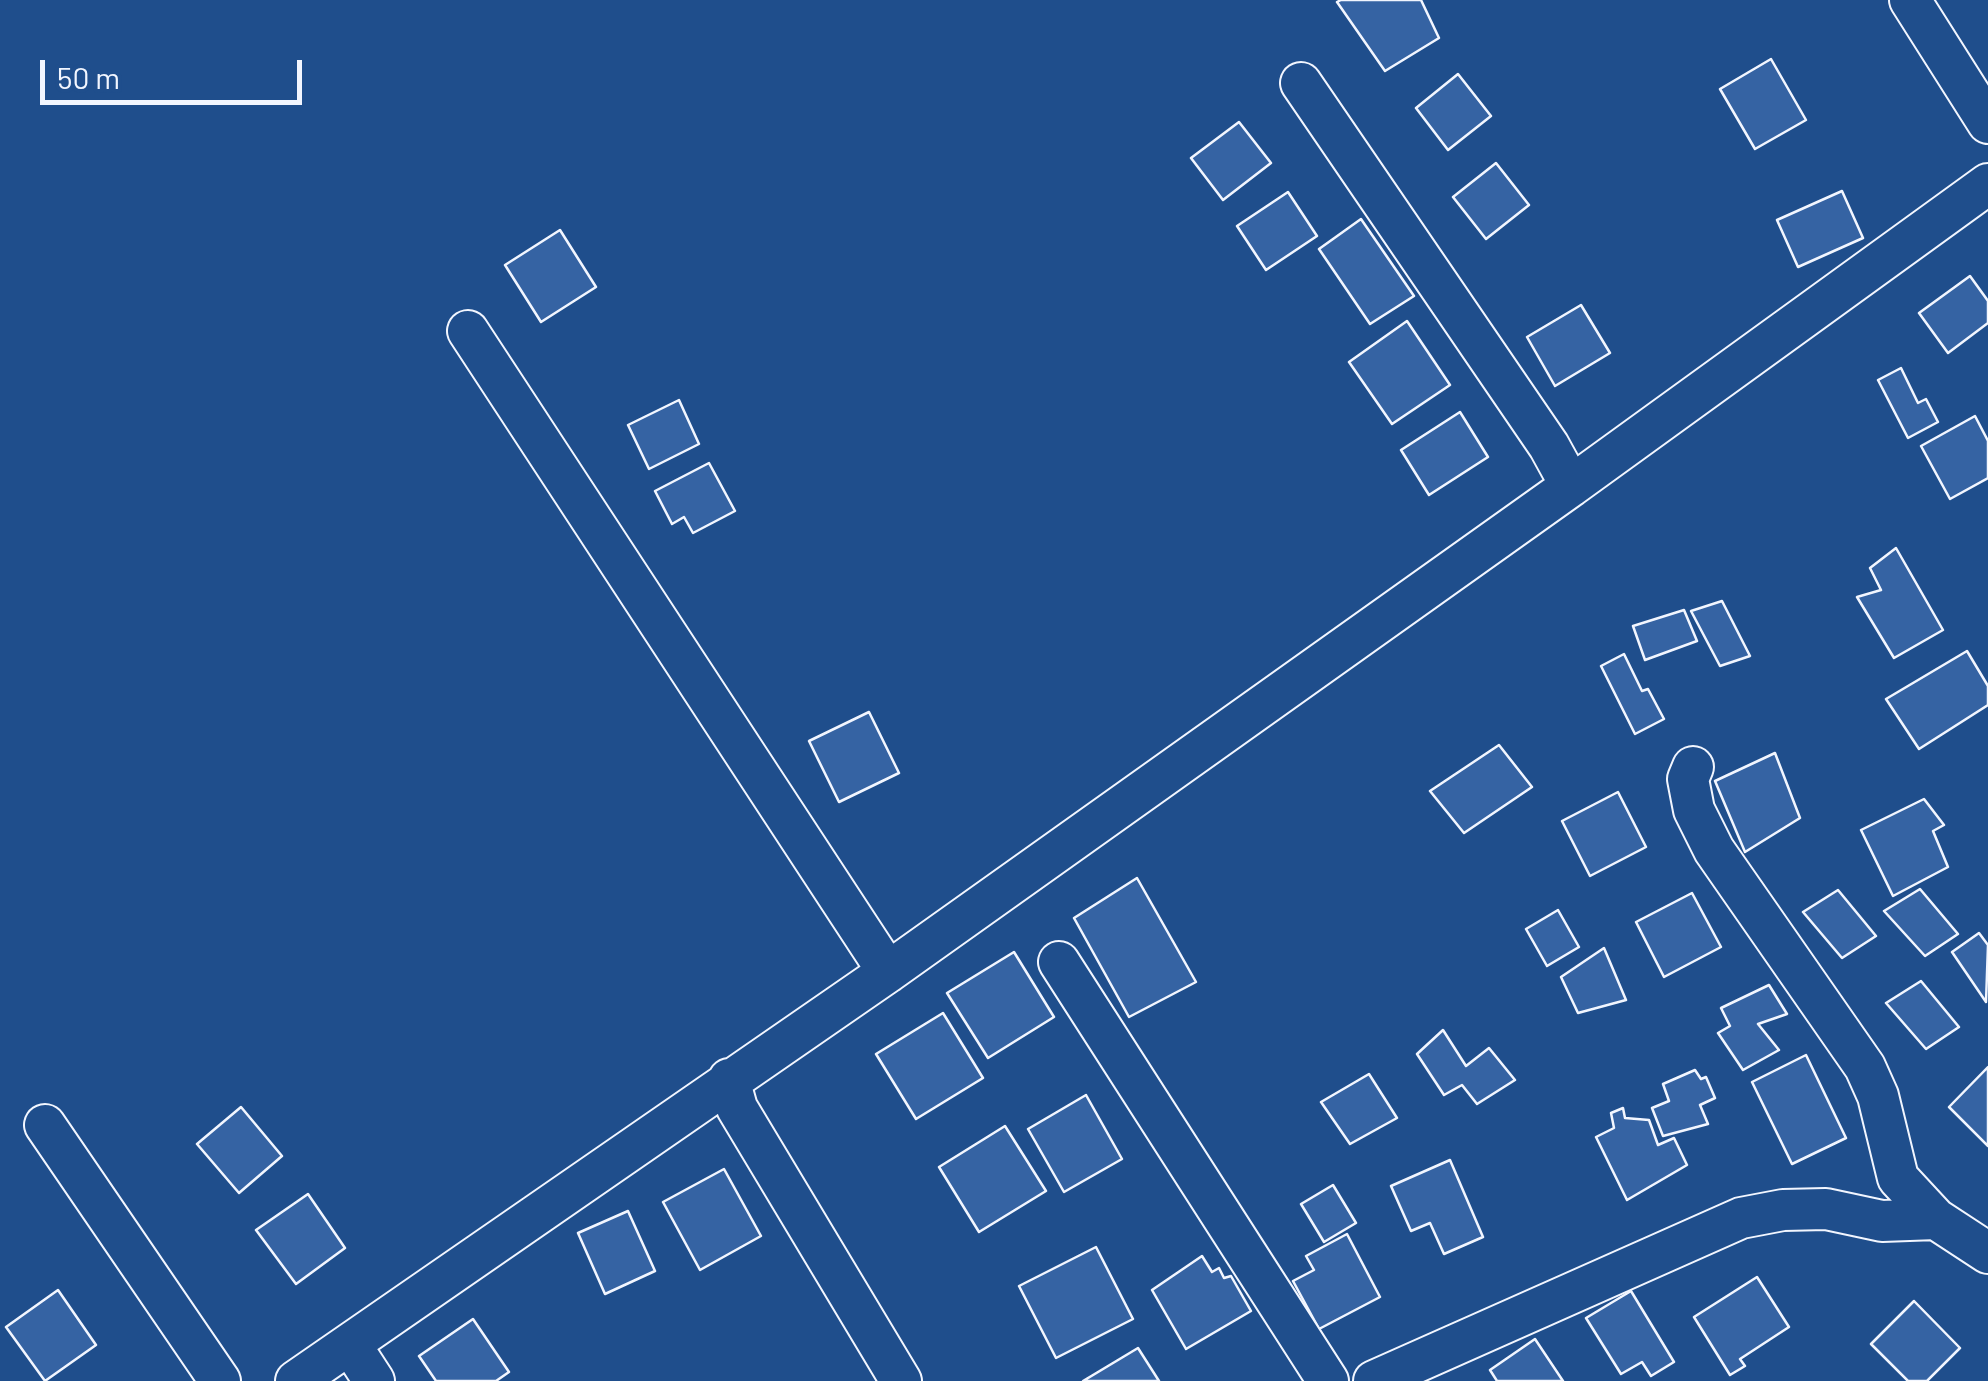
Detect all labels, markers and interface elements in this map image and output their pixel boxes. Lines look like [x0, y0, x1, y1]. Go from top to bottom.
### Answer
scale bar [45, 40, 308, 102]
text: 50 m [57, 59, 120, 95]

